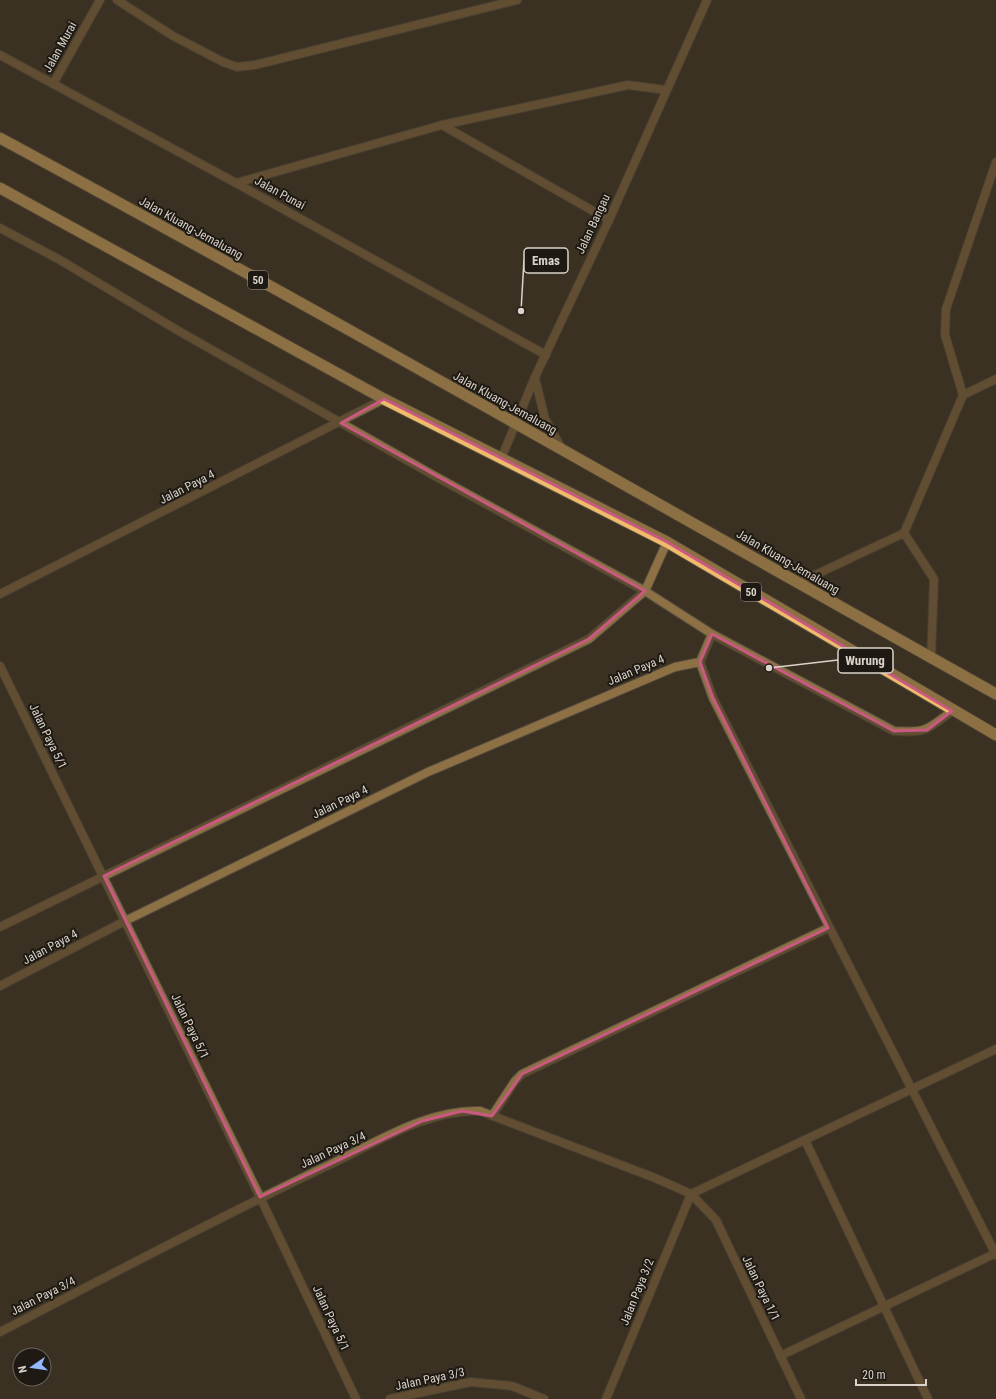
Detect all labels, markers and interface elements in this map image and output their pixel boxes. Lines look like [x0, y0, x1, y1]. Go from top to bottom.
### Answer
street label: Jalan Murai [40, 19, 80, 75]
street label: Jalan Punai [252, 173, 308, 213]
street label: Jalan Bangau [573, 192, 613, 256]
street label: Jalan Kluang-Jemaluang [137, 194, 245, 262]
callout: Emas [524, 248, 568, 273]
text: Emas [532, 253, 560, 268]
road number: 50 [248, 271, 268, 289]
street label: Jalan Kluang-Jemaluang [451, 369, 559, 437]
street label: Jalan Paya 4 [157, 467, 217, 507]
street label: Jalan Kluang-Jemaluang [734, 527, 842, 597]
road number: 50 [741, 583, 761, 601]
callout: Wurung [838, 648, 893, 673]
street label: Jalan Paya 4 [606, 652, 667, 688]
text: Wurung [845, 653, 885, 668]
street label: Jalan Paya 5/1 [26, 701, 70, 771]
street label: Jalan Paya 4 [310, 782, 370, 821]
street label: Jalan Paya 4 [20, 927, 80, 967]
street label: Jalan Paya 5/1 [168, 991, 212, 1061]
street label: Jalan Paya 3/4 [298, 1129, 368, 1171]
street label: Jalan Paya 1/1 [739, 1253, 783, 1323]
street label: Jalan Paya 3/2 [617, 1257, 657, 1327]
street label: Jalan Paya 3/4 [8, 1274, 78, 1318]
street label: Jalan Paya 5/1 [310, 1283, 352, 1353]
north arrow [12, 1347, 52, 1387]
scale bar [856, 1361, 926, 1387]
text: N [16, 1364, 30, 1374]
street label: Jalan Paya 3/3 [394, 1365, 466, 1393]
text: 20 m [862, 1368, 886, 1382]

